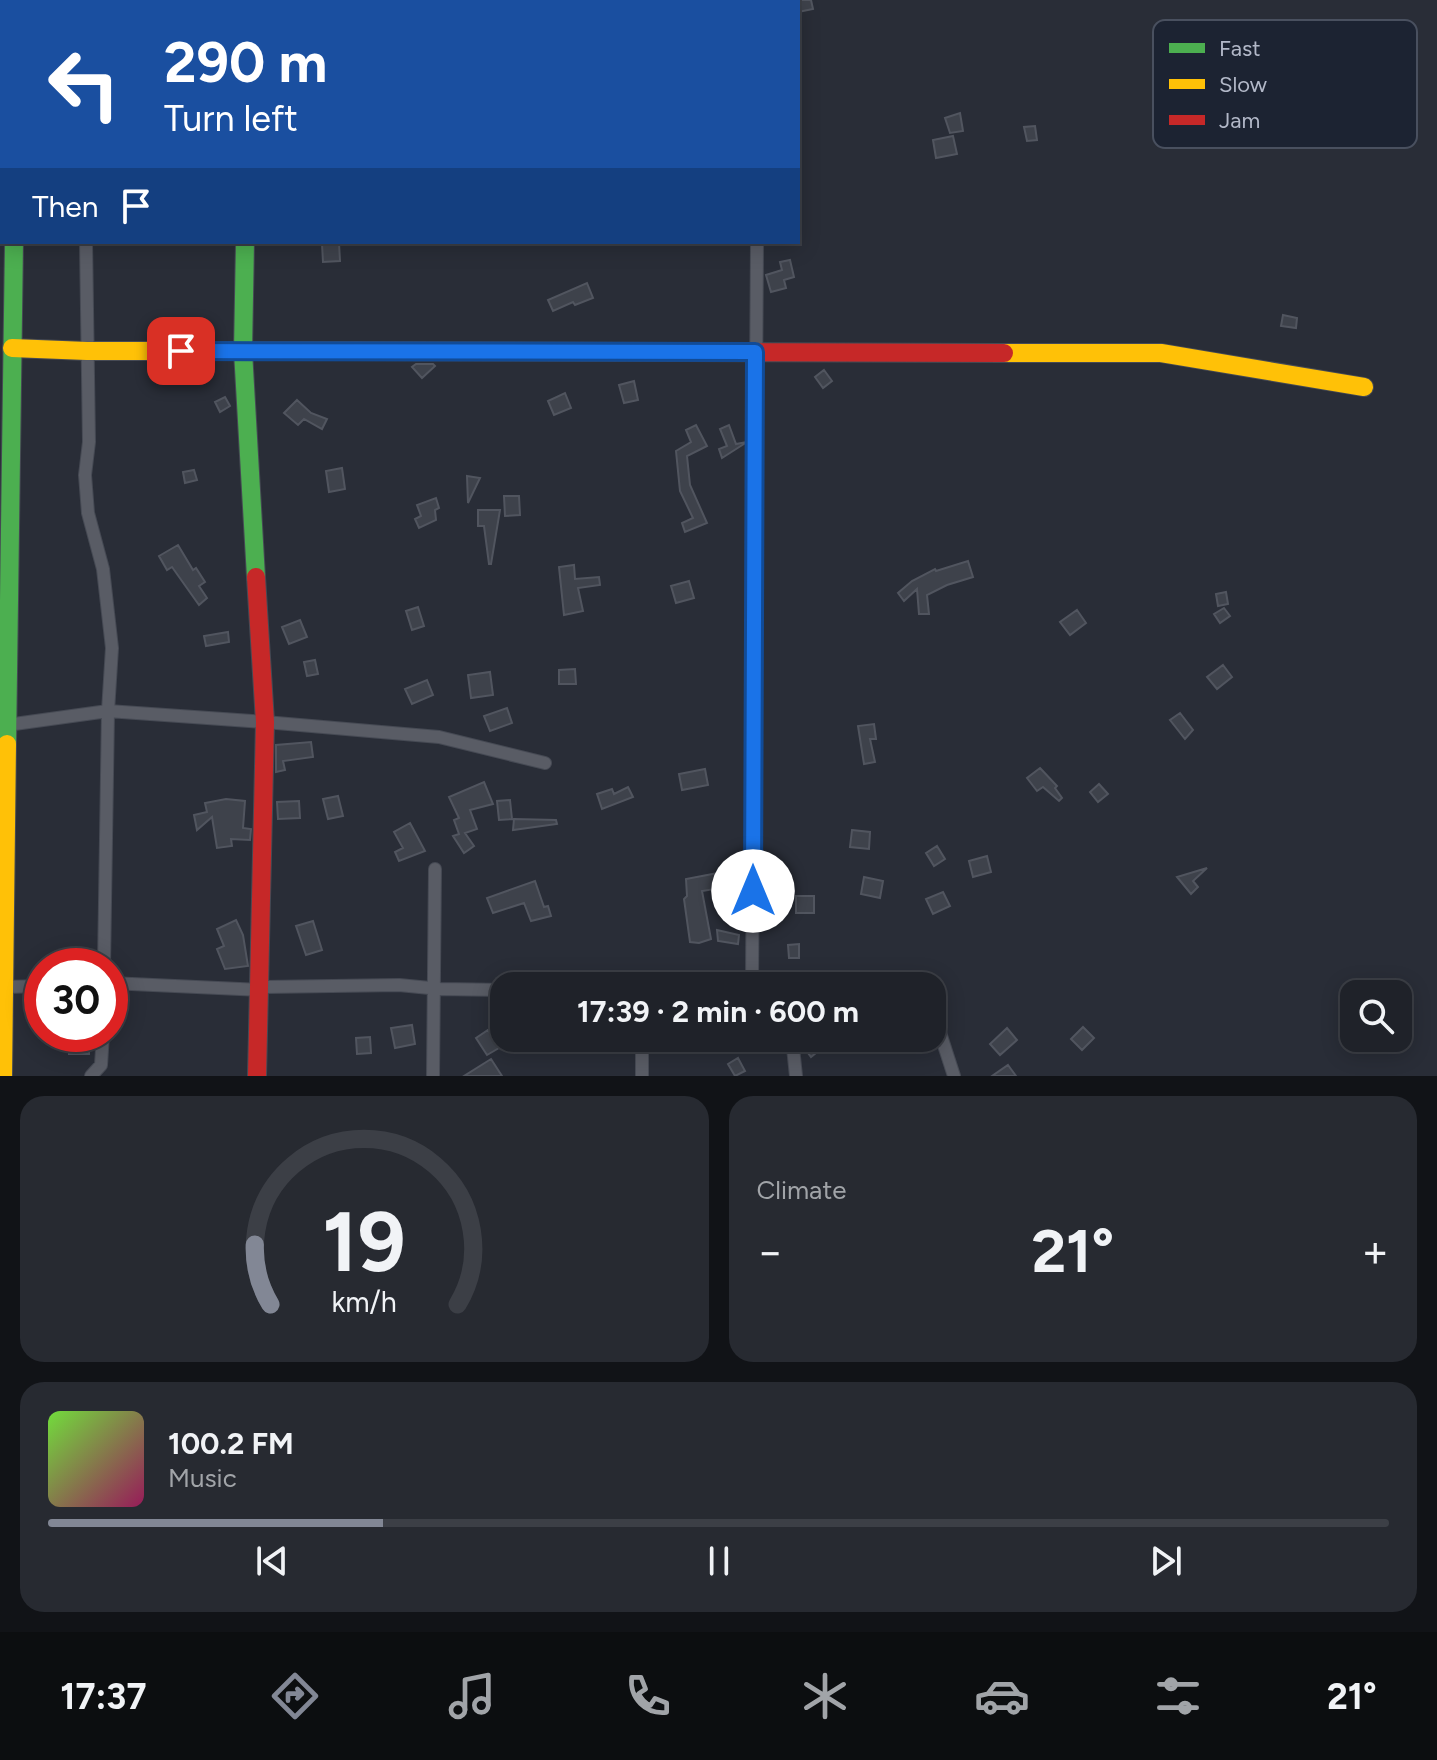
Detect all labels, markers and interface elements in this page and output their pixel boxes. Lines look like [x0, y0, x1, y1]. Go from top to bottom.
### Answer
legend [1153, 20, 1417, 148]
text: 290 m [164, 29, 327, 96]
icon: left [32, 32, 136, 136]
text: Fast [1219, 35, 1261, 62]
text: Slow [1219, 71, 1268, 98]
text: Turn left [164, 97, 298, 140]
text: Jam [1219, 107, 1260, 134]
icon: arrive [114, 184, 158, 228]
text: Then [32, 188, 98, 225]
pin [147, 317, 215, 385]
icon: arrive [159, 329, 203, 373]
position arrow [711, 849, 795, 933]
speed limit sign: 30 [24, 948, 128, 1052]
map controls [1340, 980, 1412, 1052]
button: search [1340, 980, 1412, 1052]
text: 17:39 · 2 min · 600 m [577, 993, 859, 1030]
text: Climate [757, 1174, 846, 1206]
text: 19 [323, 1192, 406, 1292]
text: 21° [1031, 1215, 1114, 1287]
text: − [757, 1225, 784, 1278]
text: + [1362, 1225, 1389, 1278]
text: km/h [332, 1285, 397, 1319]
text: 100.2 FM [168, 1425, 294, 1462]
text: Music [168, 1462, 237, 1494]
icon: previous [250, 1539, 294, 1583]
icon: pause [697, 1539, 741, 1583]
icon: next [1144, 1539, 1188, 1583]
icon: directions [267, 1668, 323, 1724]
icon: music [444, 1668, 500, 1724]
icon: phone [620, 1668, 676, 1724]
icon: climate [797, 1668, 853, 1724]
icon: car [974, 1668, 1030, 1724]
icon: filters [1150, 1668, 1206, 1724]
text: 17:37 [60, 1675, 146, 1718]
text: 21° [1327, 1675, 1377, 1718]

